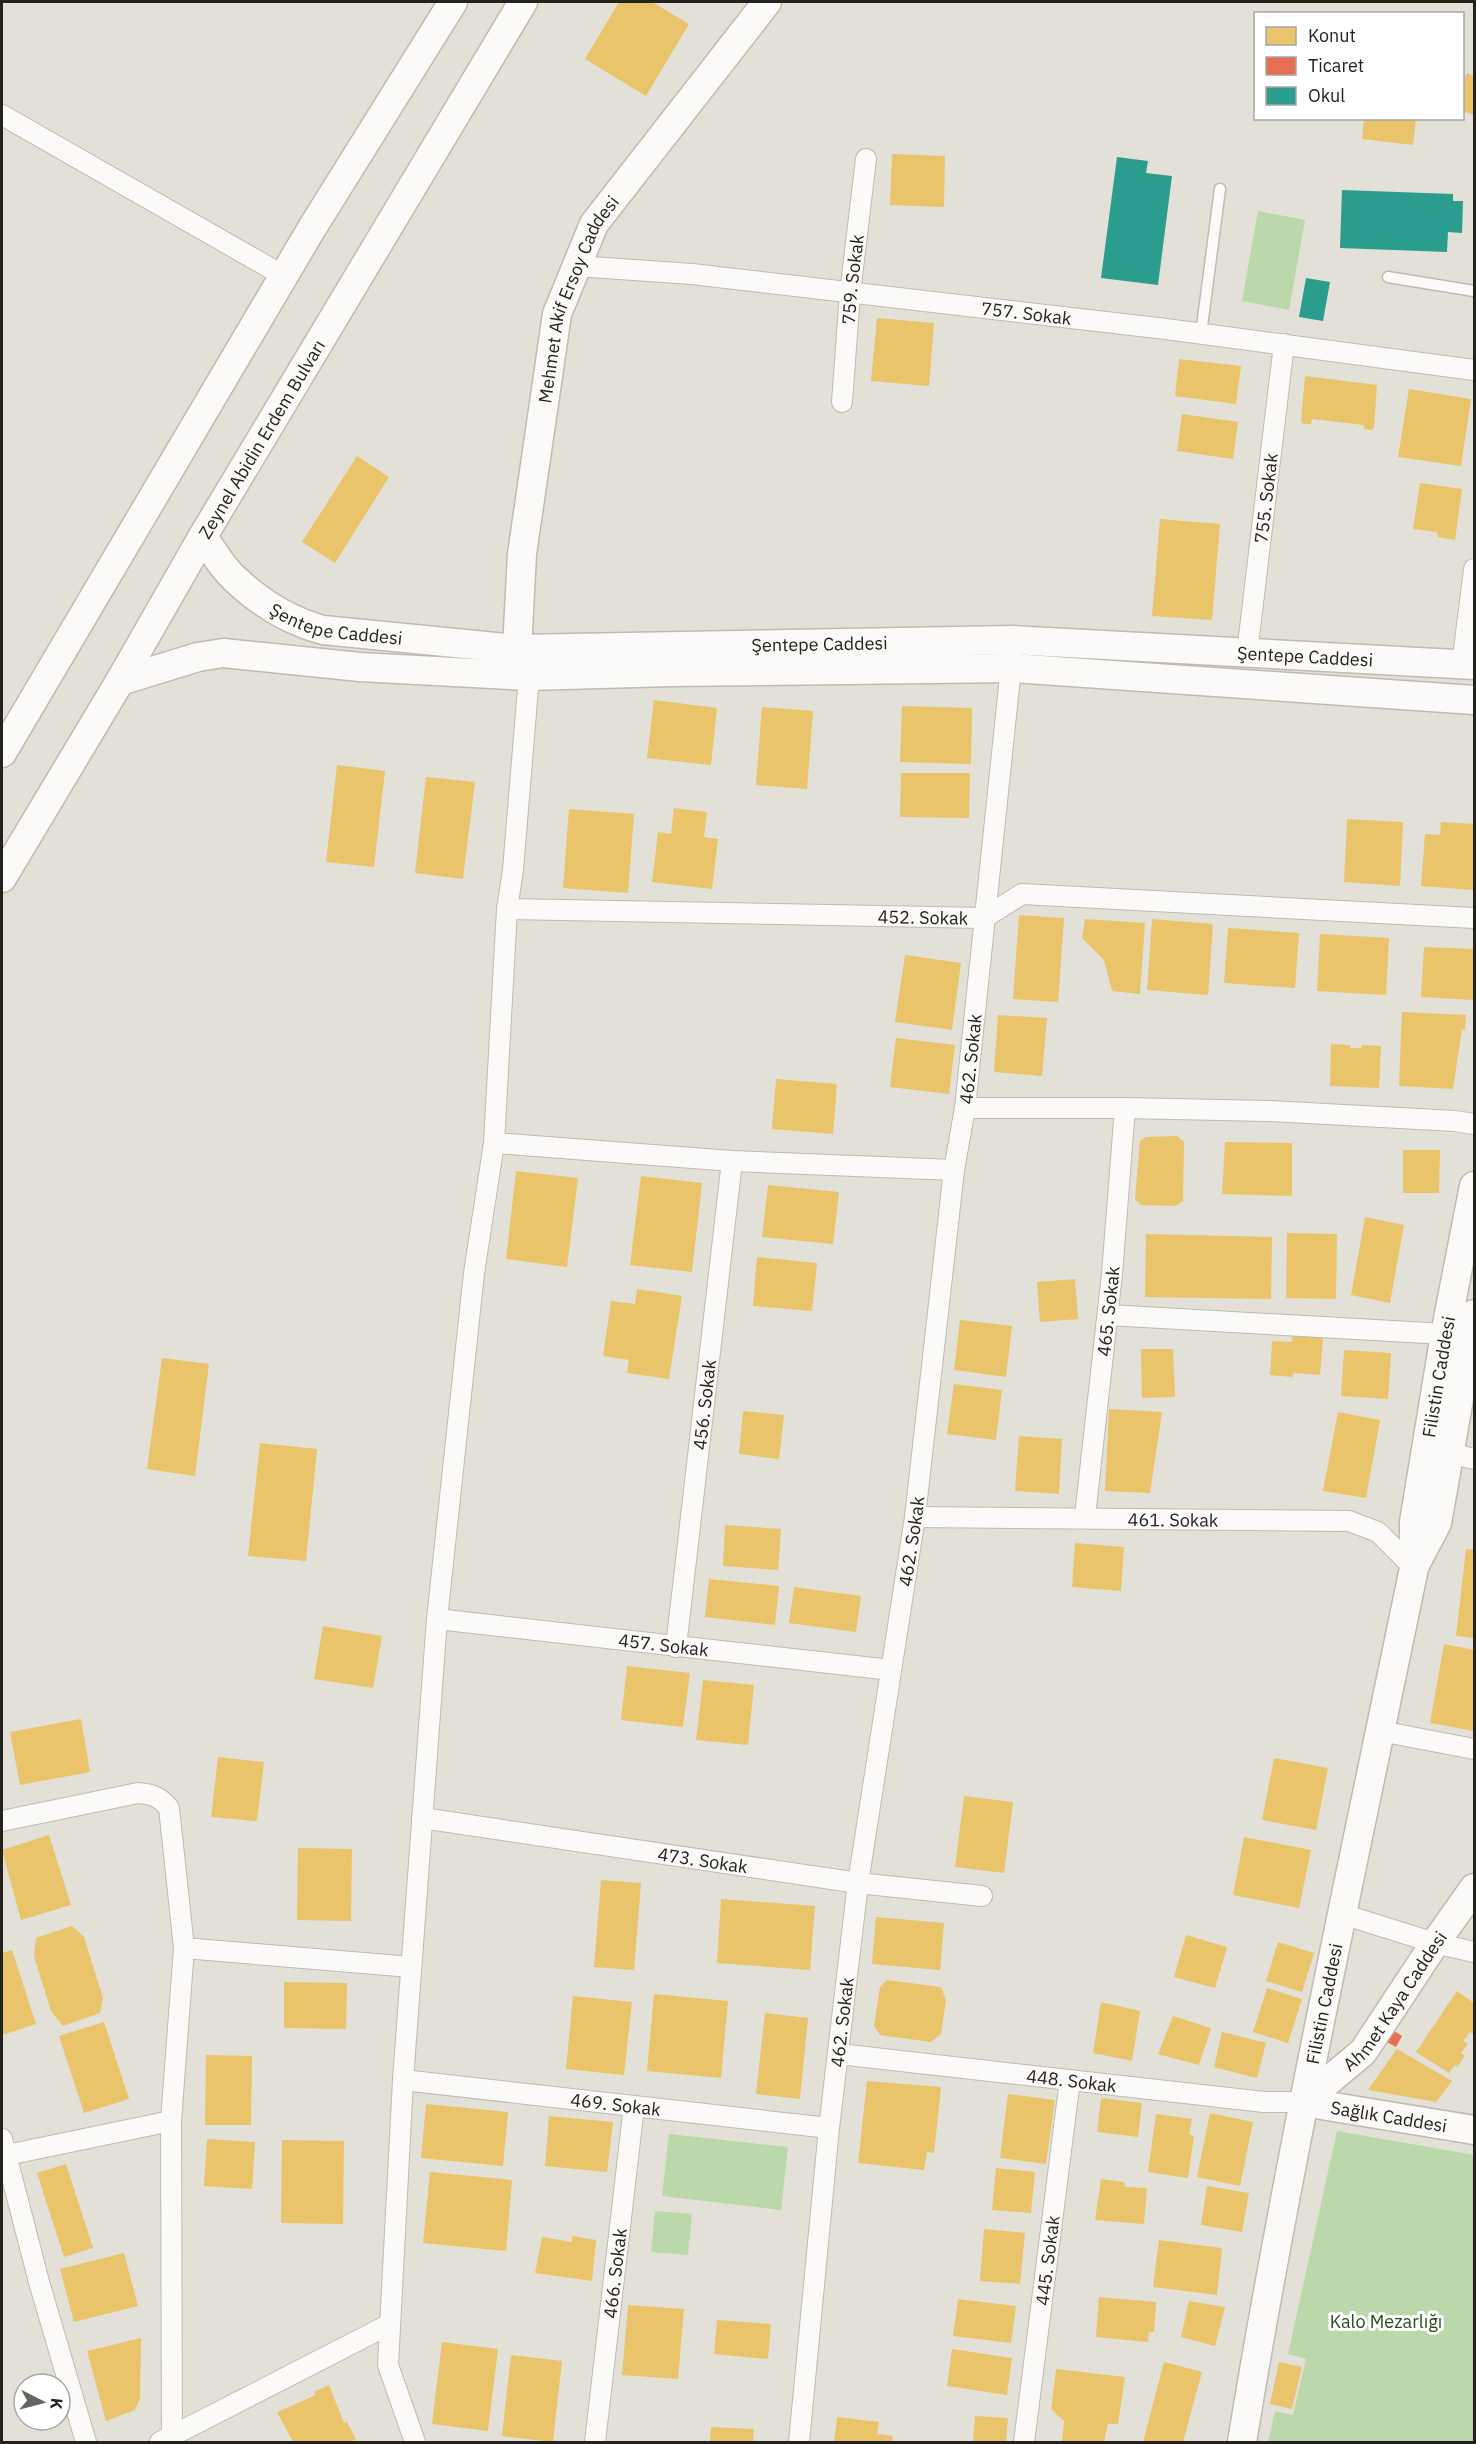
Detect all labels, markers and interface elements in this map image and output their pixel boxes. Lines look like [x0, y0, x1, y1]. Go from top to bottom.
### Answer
legend [1254, 12, 1464, 120]
text: Konut [1308, 24, 1356, 47]
text: Ticaret [1308, 54, 1364, 77]
text: Okul [1308, 84, 1345, 107]
street label: Mehmet Akif Ersoy Caddesi [533, 191, 624, 405]
street label: 759. Sokak [836, 233, 868, 325]
street label: 757. Sokak [980, 296, 1073, 330]
street label: Zeynel Abidin Erdem Bulvarı [193, 335, 330, 542]
street label: 755. Sokak [1249, 451, 1282, 544]
street label: Şentepe Caddesi [266, 597, 403, 649]
street label: Şentepe Caddesi [751, 631, 888, 656]
street label: Şentepe Caddesi [1236, 641, 1374, 671]
street label: 452. Sokak [877, 904, 969, 929]
street label: 462. Sokak [954, 1012, 986, 1105]
street label: 465. Sokak [1091, 1265, 1124, 1358]
street label: Filistin Caddesi [1417, 1314, 1460, 1439]
street label: 456. Sokak [687, 1358, 721, 1451]
street label: 462. Sokak [893, 1495, 929, 1588]
street label: 461. Sokak [1128, 1507, 1219, 1531]
street label: 457. Sokak [617, 1628, 710, 1661]
street label: 473. Sokak [656, 1842, 750, 1878]
street label: Ahmet Kaya Caddesi [1338, 1926, 1452, 2076]
street label: Filistin Caddesi [1300, 1941, 1347, 2066]
street label: 462. Sokak [825, 1975, 858, 2069]
street label: 448. Sokak [1025, 2064, 1118, 2097]
street label: 469. Sokak [569, 2087, 662, 2121]
street label: Sağlık Caddesi [1329, 2095, 1449, 2137]
street label: 445. Sokak [1030, 2214, 1064, 2307]
street label: 466. Sokak [598, 2226, 631, 2320]
park label: Kalo Mezarlığı [1330, 2310, 1442, 2333]
north arrow [12, 2372, 72, 2432]
text: K [46, 2397, 67, 2410]

